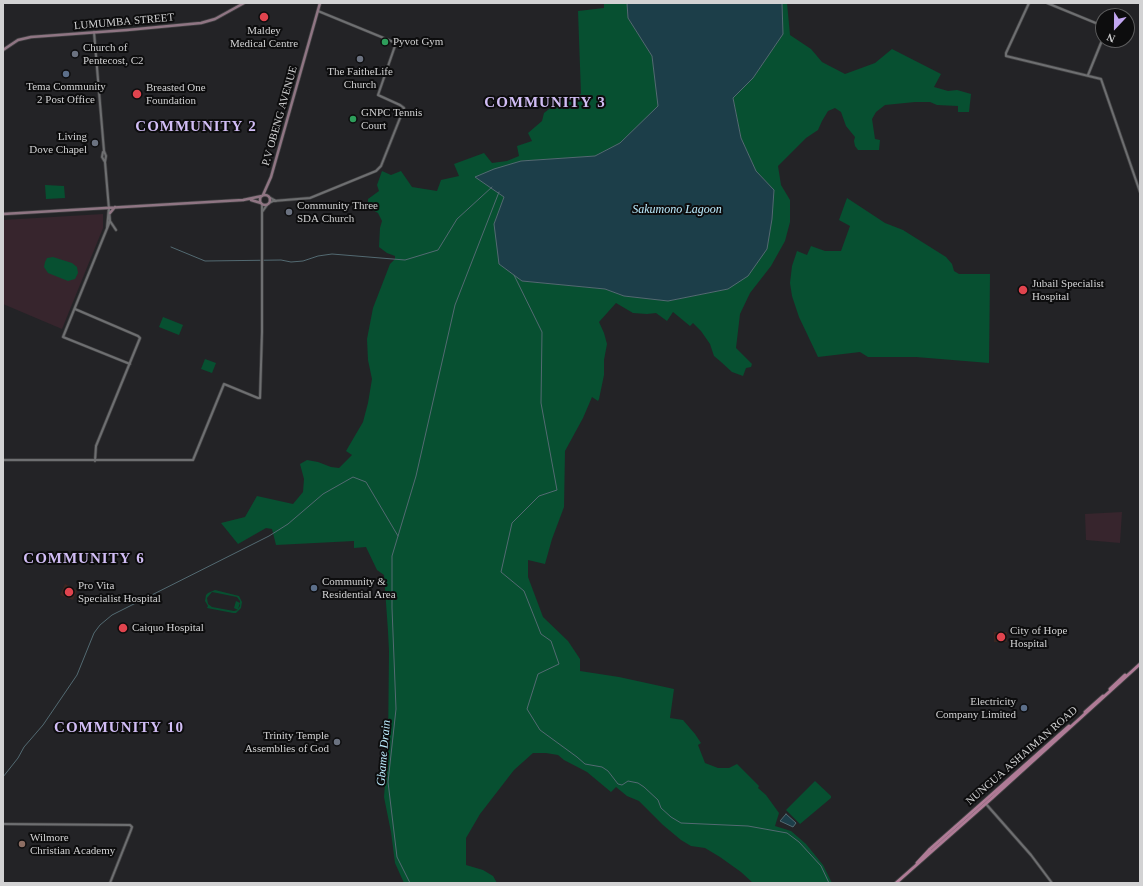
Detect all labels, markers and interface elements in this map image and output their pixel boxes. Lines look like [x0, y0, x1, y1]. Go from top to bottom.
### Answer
north arrow [1095, 8, 1135, 48]
street label: LUMUMBA STREET [73, 11, 175, 33]
marker: Maldey Medical Centre [258, 11, 270, 23]
place label: Maldey Medical Centre [230, 24, 298, 50]
text: N [1105, 31, 1117, 45]
place label: Pyvot Gym [393, 35, 443, 49]
marker: Pyvot Gym [380, 37, 390, 47]
place label: Church of Pentecost, C2 [83, 41, 143, 67]
marker: Church of Pentecost, C2 [70, 49, 80, 59]
marker: The FaitheLife Church [355, 54, 365, 64]
street label: P.V OBENG AVENUE [259, 65, 301, 167]
place label: The FaitheLife Church [327, 65, 393, 91]
marker: Tema Community 2 Post Office [61, 69, 71, 79]
place label: Tema Community 2 Post Office [26, 80, 106, 106]
place label: Breasted One Foundation [146, 81, 206, 107]
marker: Breasted One Foundation [131, 88, 143, 100]
district label: COMMUNITY 3 [484, 94, 606, 112]
place label: GNPC Tennis Court [361, 106, 422, 132]
marker: GNPC Tennis Court [348, 114, 358, 124]
district label: COMMUNITY 2 [135, 118, 257, 136]
place label: Living Dove Chapel [29, 130, 87, 156]
marker: Living Dove Chapel [90, 138, 100, 148]
place label: Community Three SDA Church [297, 199, 378, 225]
water label: Sakumono Lagoon [632, 203, 722, 217]
marker: Community Three SDA Church [284, 207, 294, 217]
place label: Jubail Specialist Hospital [1032, 277, 1104, 303]
marker: Jubail Specialist Hospital [1017, 284, 1029, 296]
district label: COMMUNITY 6 [23, 550, 145, 568]
place label: Community & Residential Area [322, 575, 396, 601]
place label: Pro Vita Specialist Hospital [78, 579, 161, 605]
marker: Community & Residential Area [309, 583, 319, 593]
marker: Pro Vita Specialist Hospital [63, 586, 75, 598]
place label: Caiquo Hospital [132, 621, 204, 635]
marker: Caiquo Hospital [117, 622, 129, 634]
place label: City of Hope Hospital [1010, 624, 1067, 650]
marker: City of Hope Hospital [995, 631, 1007, 643]
place label: Electricity Company Limited [936, 695, 1016, 721]
marker: Electricity Company Limited [1019, 703, 1029, 713]
street label: NUNGUA ASHAIMAN ROAD [963, 704, 1081, 808]
district label: COMMUNITY 10 [54, 719, 184, 737]
water label: Gbame Drain [374, 719, 394, 787]
place label: Trinity Temple Assemblies of God [245, 729, 329, 755]
marker: Trinity Temple Assemblies of God [332, 737, 342, 747]
place label: Wilmore Christian Academy [30, 831, 115, 857]
marker: Wilmore Christian Academy [17, 839, 27, 849]

